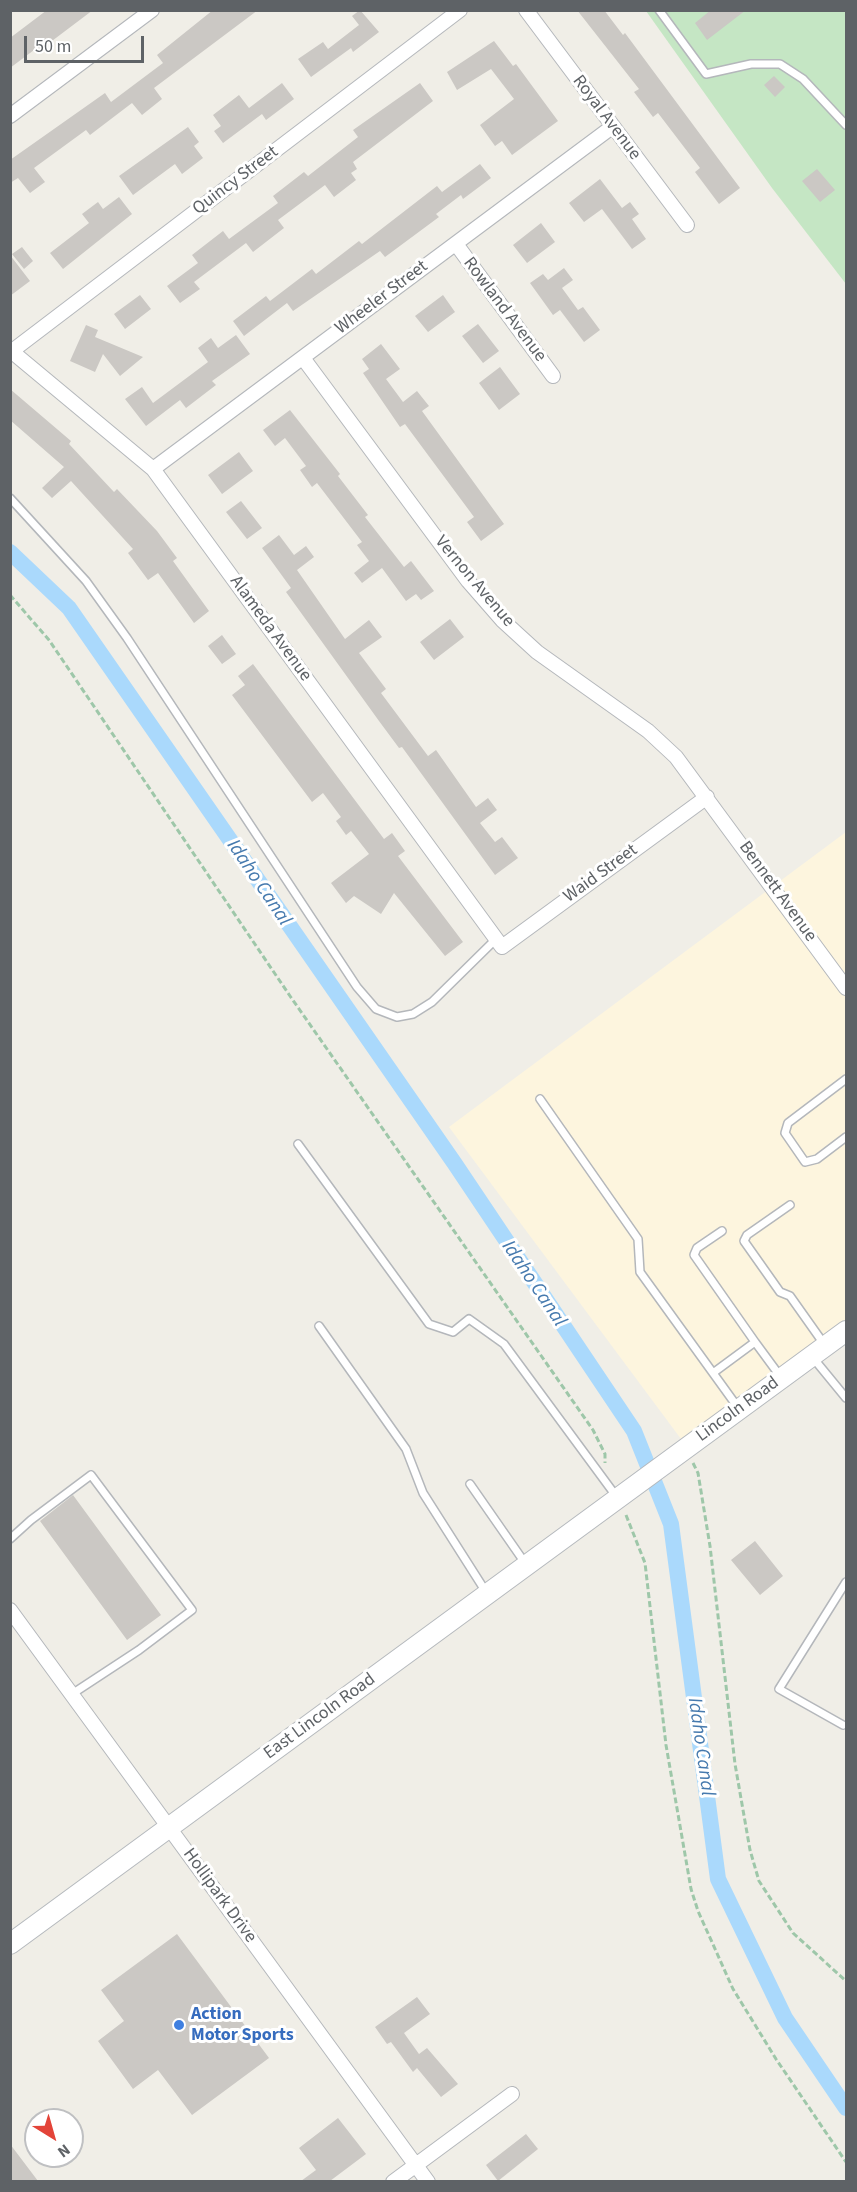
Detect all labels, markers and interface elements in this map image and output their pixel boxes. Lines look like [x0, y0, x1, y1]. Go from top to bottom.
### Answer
scale bar [27, 24, 147, 62]
text: 50 m [35, 34, 71, 59]
street label: Royal Avenue [567, 71, 645, 165]
street label: Quincy Street [189, 142, 283, 220]
street label: Rowland Avenue [458, 253, 550, 367]
street label: Wheeler Street [331, 256, 433, 340]
street label: Vernon Avenue [430, 532, 518, 632]
street label: Alameda Avenue [224, 572, 316, 686]
water label: Idaho Canal [220, 835, 296, 931]
street label: Bennett Avenue [733, 838, 821, 946]
street label: Waid Street [560, 840, 642, 908]
water label: Idaho Canal [495, 1236, 571, 1332]
street label: Lincoln Road [692, 1373, 784, 1447]
street label: East Lincoln Road [260, 1669, 380, 1765]
water label: Idaho Canal [681, 1696, 719, 1798]
street label: Hollipark Drive [177, 1844, 261, 1948]
place label: Action Motor Sports [191, 2004, 294, 2046]
marker: Action Motor Sports [172, 2018, 186, 2032]
north arrow [24, 2108, 84, 2168]
text: N [53, 2139, 75, 2163]

